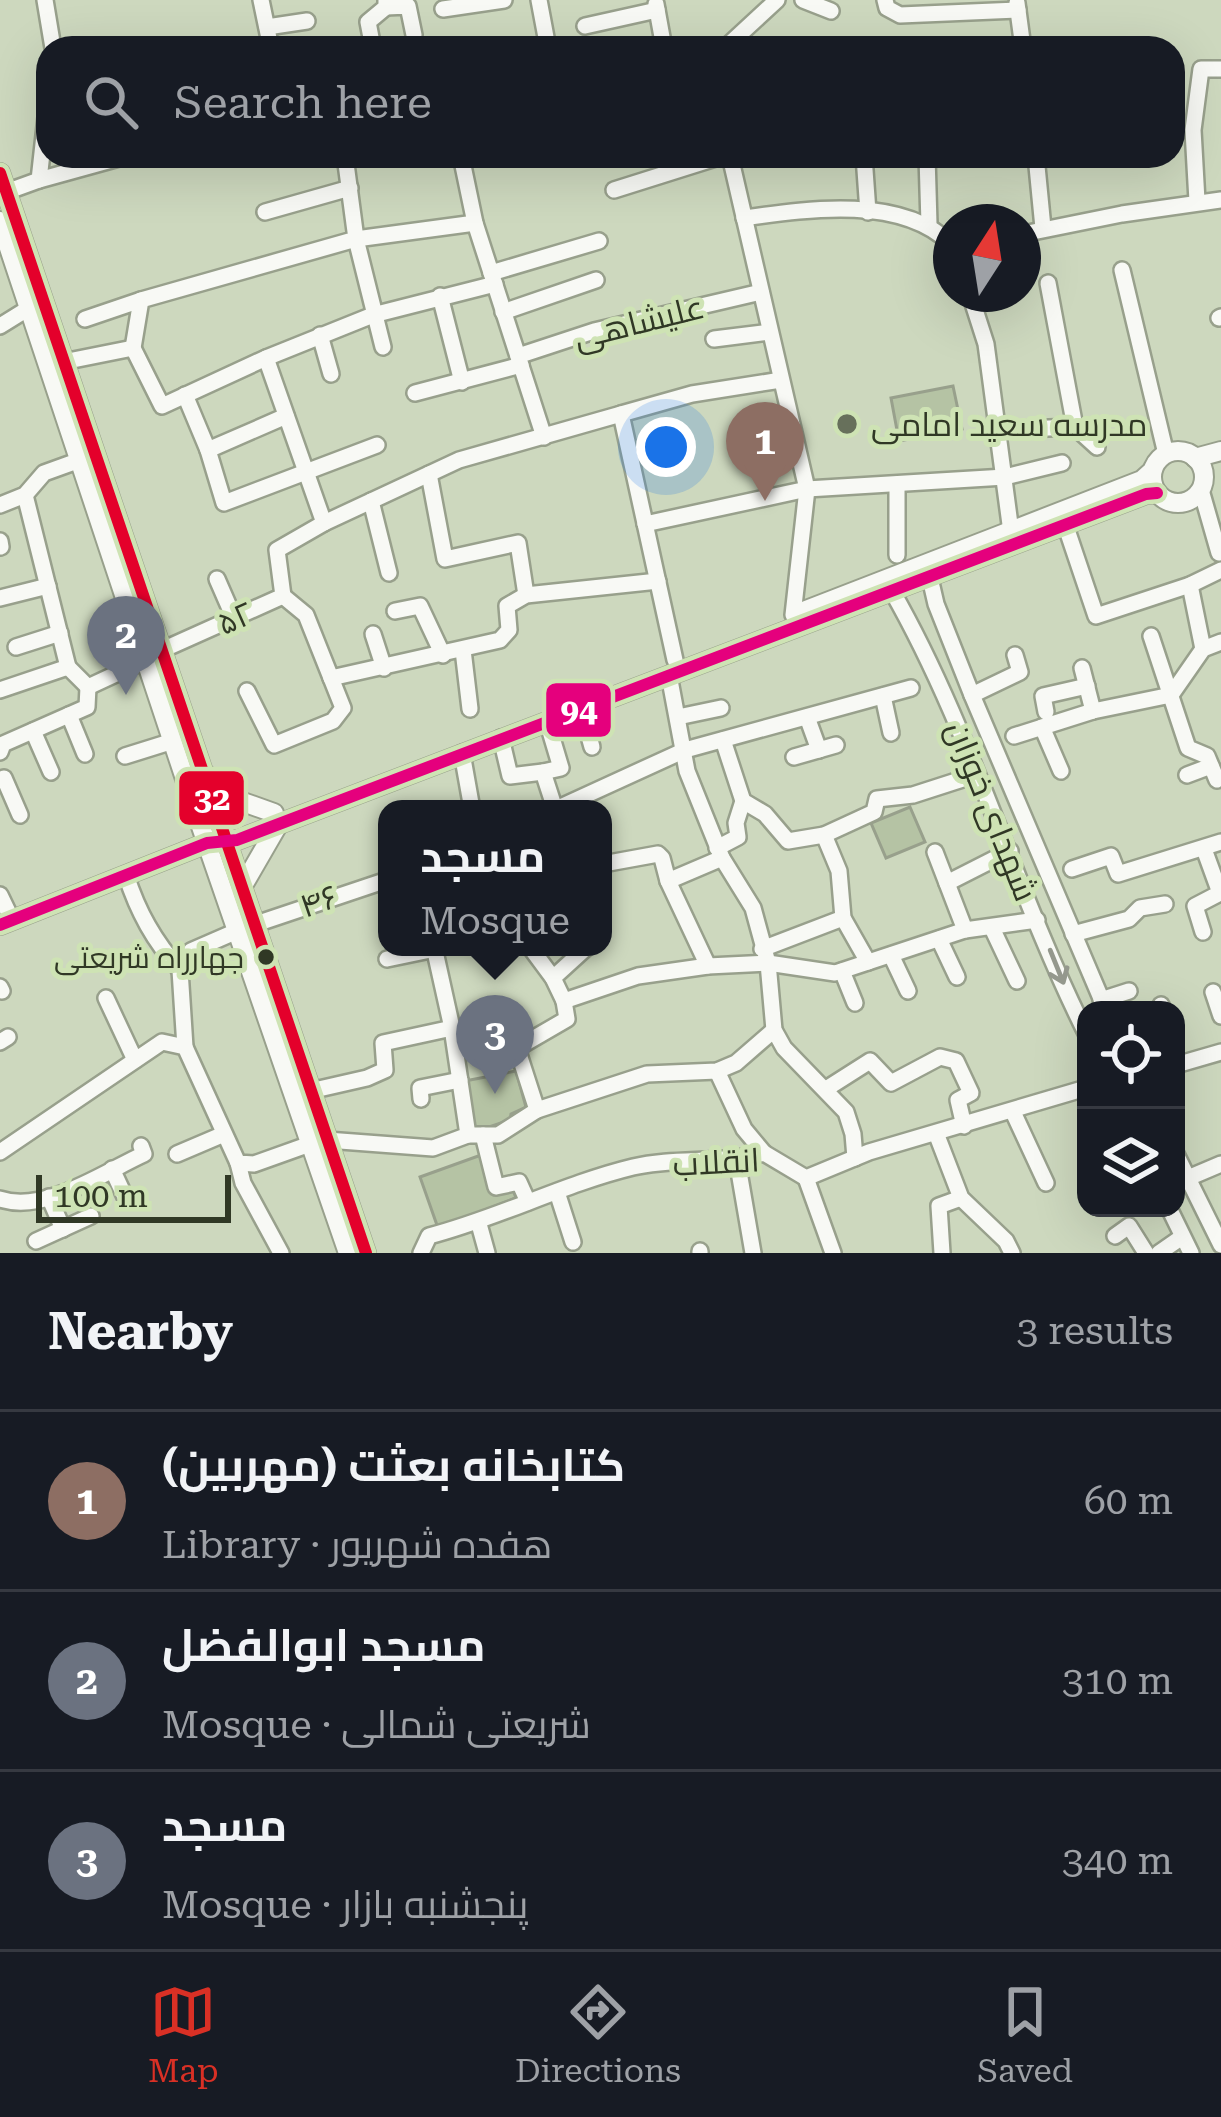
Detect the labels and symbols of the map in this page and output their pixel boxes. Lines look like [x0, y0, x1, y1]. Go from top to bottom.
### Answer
north arrow [933, 204, 1041, 312]
street label: علیشاهی [570, 287, 708, 358]
pin: 1 [726, 402, 804, 501]
place label: مدرسه سعید امامی [871, 405, 1147, 445]
marker: مدرسه سعید امامی [834, 411, 860, 437]
your location [636, 417, 696, 477]
street label: ۵۲ [211, 593, 259, 643]
pin: 2 [87, 596, 165, 695]
line badge: 94 [544, 681, 613, 739]
text: 94 [561, 691, 598, 730]
street label: شهدای خوزان [938, 715, 1046, 907]
line badge: 32 [177, 769, 246, 827]
text: 32 [194, 779, 230, 818]
street label: ۴۶ [295, 876, 343, 926]
place label: جهارراه شریعتی [54, 940, 244, 976]
marker: جهارراه شریعتی [255, 946, 277, 968]
one-way arrow [1048, 947, 1069, 984]
pin: 3 [456, 995, 534, 1094]
street label: انقلاب [672, 1140, 760, 1184]
scale bar [36, 1169, 231, 1222]

